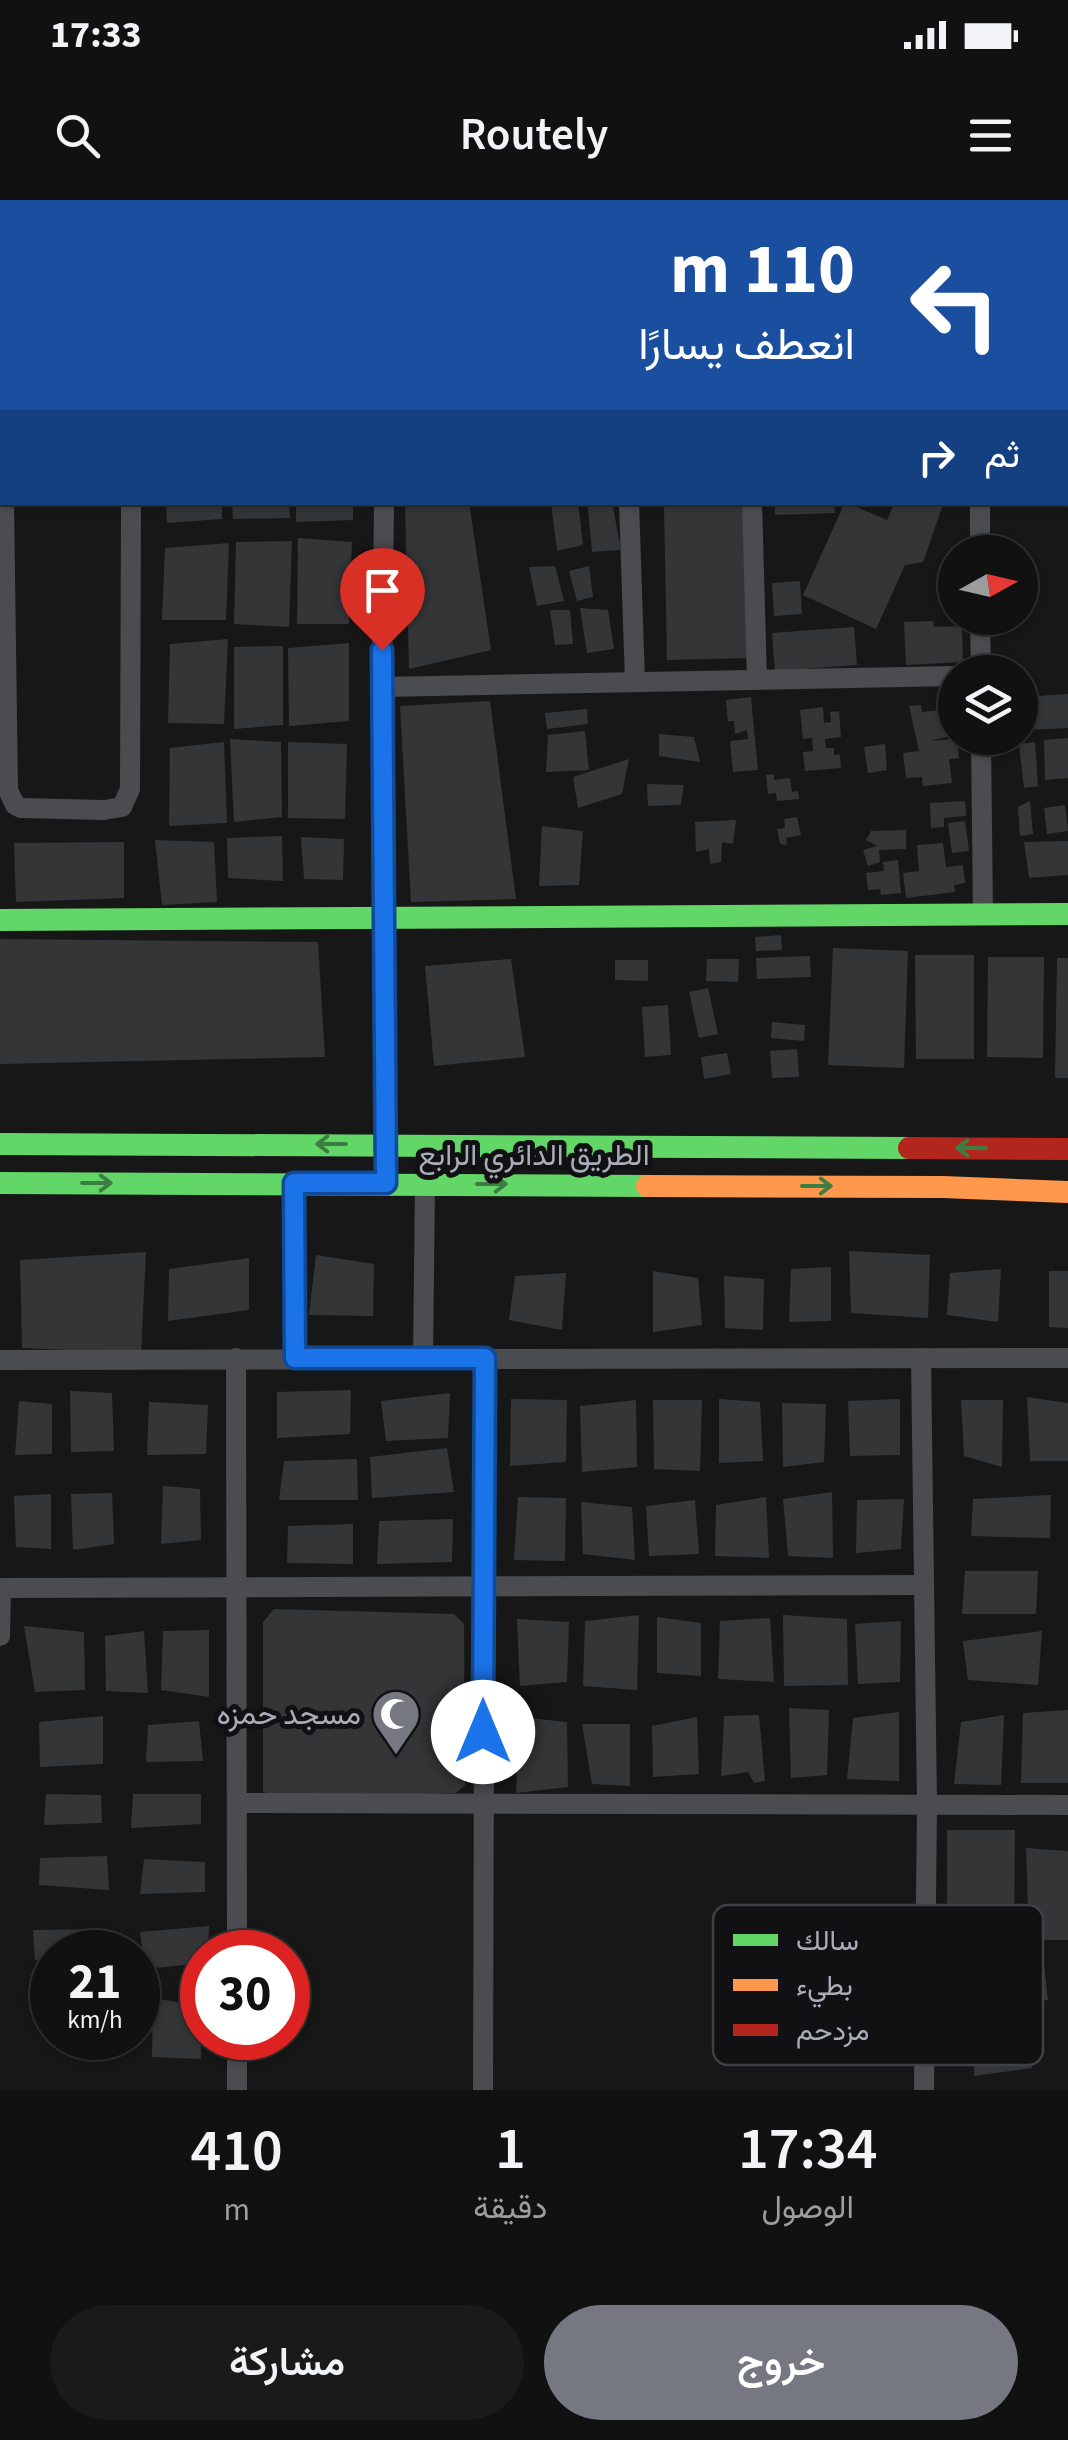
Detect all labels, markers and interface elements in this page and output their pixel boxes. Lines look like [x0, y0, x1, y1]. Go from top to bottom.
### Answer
text: 17:33 [50, 8, 142, 62]
text: Routely [460, 103, 608, 167]
icon: search [50, 108, 105, 163]
icon: menu [963, 108, 1018, 163]
text: 110 m [670, 220, 855, 320]
icon: left [890, 240, 1020, 370]
text: انعطف يسارًا [638, 313, 855, 377]
text: ثم [984, 428, 1020, 482]
icon: right [909, 430, 964, 485]
north arrow [938, 535, 1038, 635]
map controls [938, 535, 1038, 755]
pin [340, 548, 425, 651]
icon: arrive [355, 563, 410, 618]
button: layers [938, 655, 1038, 755]
one-way arrow [315, 1134, 348, 1154]
street label: الطريق الدائري الرابع [418, 1134, 650, 1179]
one-way arrow [955, 1138, 988, 1158]
one-way arrow [81, 1174, 113, 1193]
one-way arrow [476, 1174, 508, 1194]
one-way arrow [801, 1177, 833, 1196]
position arrow [431, 1680, 535, 1784]
mosque icon: مسجد حمزه [370, 1688, 422, 1756]
place label: مسجد حمزه [217, 1693, 361, 1736]
legend [713, 1905, 1043, 2065]
text: سالك [796, 1921, 859, 1961]
speed limit sign: 30 [180, 1930, 310, 2060]
text: 21 [69, 1947, 121, 2018]
text: بطيء [796, 1966, 853, 2008]
text: km/h [67, 2002, 123, 2038]
text: مزدحم [796, 2011, 869, 2051]
text: 1 [495, 2107, 526, 2192]
text: 17:34 [738, 2107, 878, 2192]
text: 410 [191, 2109, 283, 2194]
text: دقيقة [473, 2185, 547, 2231]
text: الوصول [762, 2185, 854, 2231]
text: m [223, 2187, 250, 2233]
button: مشاركة [50, 2305, 524, 2420]
button: خروج [544, 2305, 1018, 2420]

